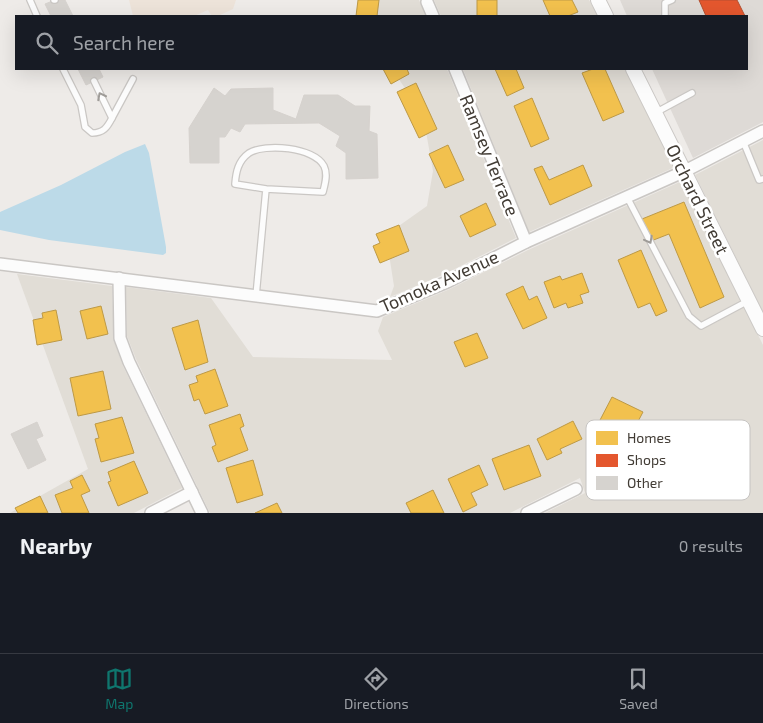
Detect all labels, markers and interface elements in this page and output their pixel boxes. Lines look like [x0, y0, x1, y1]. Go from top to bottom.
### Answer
search box [15, 15, 748, 70]
icon: search [33, 29, 61, 57]
text: Search here [73, 31, 175, 54]
street label: Ramsey Terrace [456, 91, 524, 219]
one-way arrow [97, 93, 107, 102]
street label: Orchard Street [662, 140, 734, 258]
one-way arrow [643, 235, 653, 244]
street label: Tomoka Avenue [376, 245, 502, 317]
legend [586, 420, 750, 500]
text: Homes [627, 429, 671, 446]
text: Shops [627, 451, 666, 468]
text: Other [627, 474, 663, 491]
text: Nearby [20, 533, 92, 558]
text: 0 results [679, 536, 743, 555]
tab: Map [105, 665, 133, 712]
tab: Directions [344, 665, 409, 712]
tab: Saved [619, 665, 658, 712]

